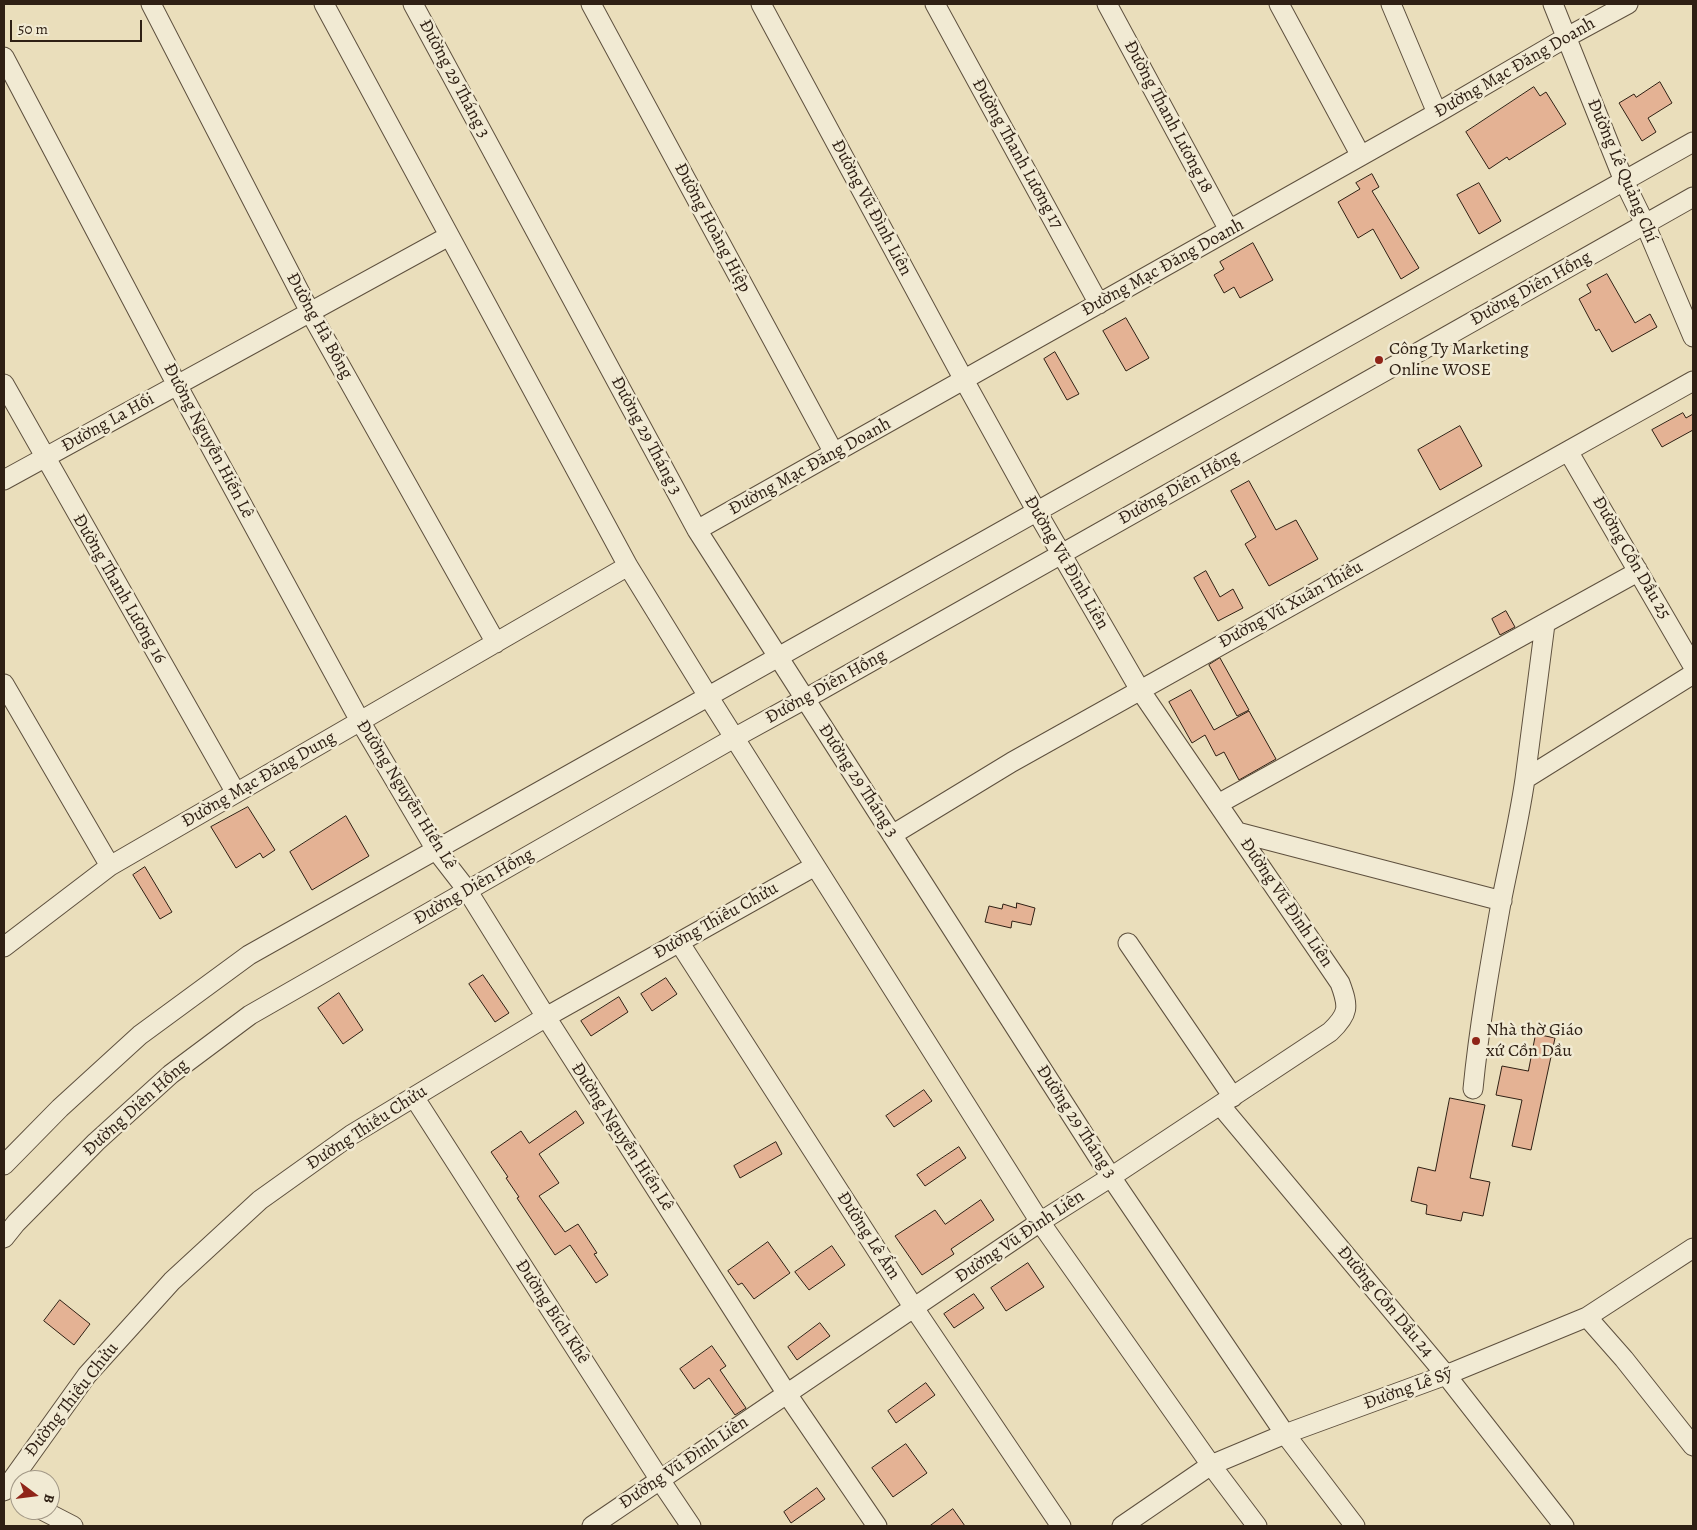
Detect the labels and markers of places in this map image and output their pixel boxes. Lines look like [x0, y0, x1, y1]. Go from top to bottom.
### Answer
place label: Công Ty Marketing Online WOSE [1389, 339, 1529, 382]
marker: Công Ty Marketing Online WOSE [1373, 354, 1385, 366]
place label: Nhà thờ Giáo xứ Cồn Dầu [1486, 1020, 1583, 1062]
marker: Nhà thờ Giáo xứ Cồn Dầu [1470, 1035, 1482, 1047]

